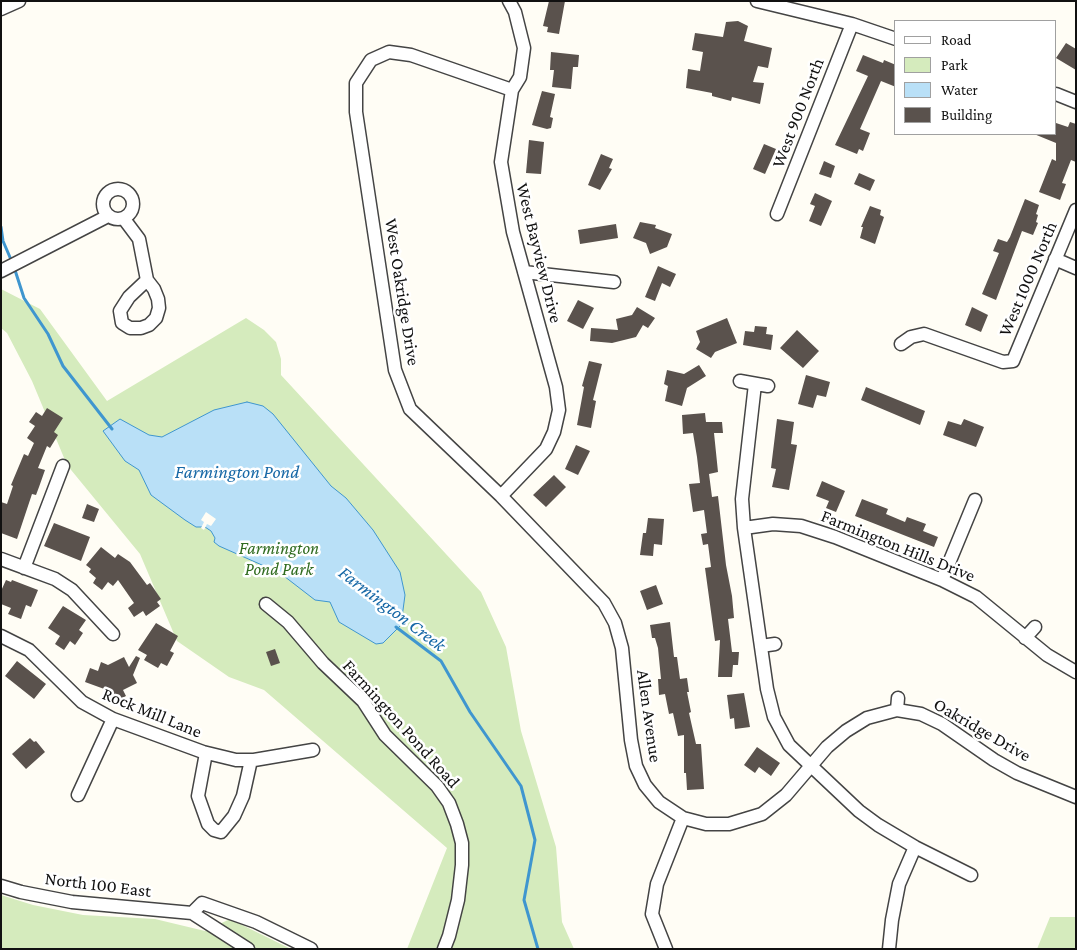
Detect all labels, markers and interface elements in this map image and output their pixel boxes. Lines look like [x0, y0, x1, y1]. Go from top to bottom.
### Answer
legend [894, 20, 1057, 135]
text: Road [941, 32, 971, 48]
street label: West 900 North [767, 55, 829, 171]
text: Park [941, 57, 968, 73]
text: Water [941, 82, 978, 98]
text: Building [941, 107, 992, 123]
street label: West Bayview Drive [511, 181, 567, 325]
street label: West Oakridge Drive [380, 217, 424, 367]
street label: West 1000 North [994, 218, 1062, 340]
water label: Farmington Pond [175, 461, 299, 483]
street label: Farmington Hills Drive [818, 505, 978, 587]
park label: Farmington Pond Park [239, 537, 319, 580]
water label: Farmington Creek [334, 561, 450, 657]
street label: Farmington Pond Road [338, 655, 464, 793]
street label: Allen Avenue [632, 668, 666, 764]
street label: Rock Mill Lane [99, 683, 205, 743]
street label: Oakridge Drive [930, 693, 1034, 767]
street label: North 100 East [44, 868, 152, 902]

